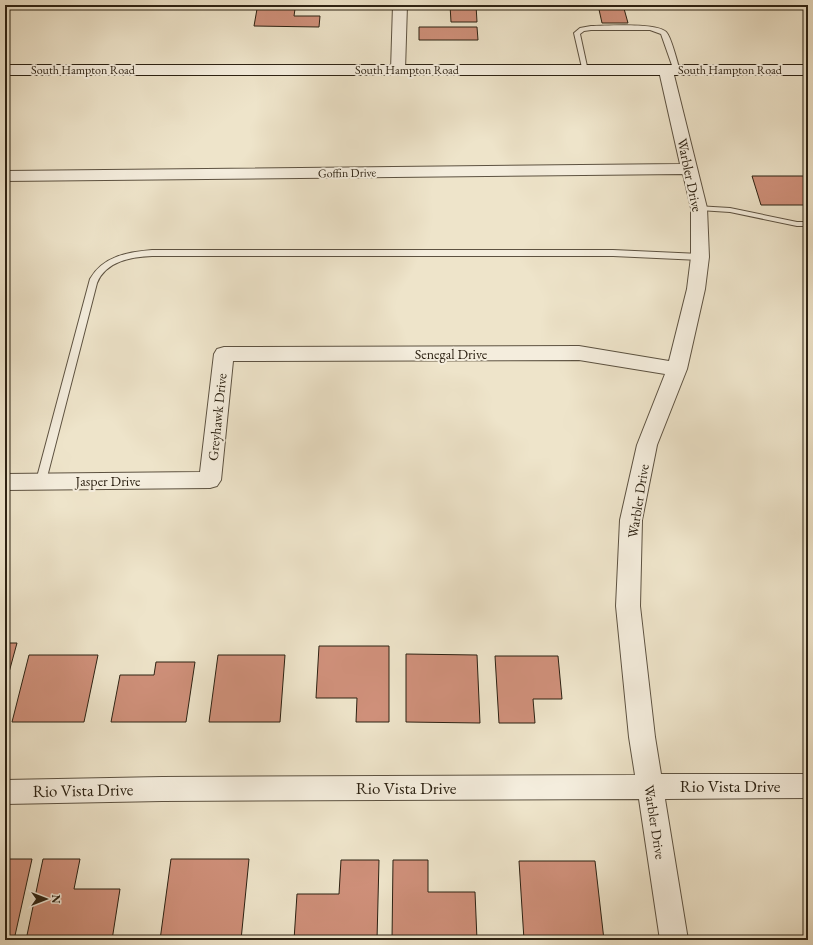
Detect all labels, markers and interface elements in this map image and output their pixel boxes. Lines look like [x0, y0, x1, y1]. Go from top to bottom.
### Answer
street label: South Hampton Road [31, 62, 136, 78]
street label: South Hampton Road [355, 62, 460, 78]
street label: South Hampton Road [678, 62, 783, 78]
street label: Warbler Drive [673, 137, 707, 214]
street label: Goffin Drive [318, 164, 377, 182]
street label: Senegal Drive [415, 345, 488, 363]
street label: Greyhawk Drive [203, 372, 231, 462]
street label: Warbler Drive [623, 462, 653, 539]
street label: Jasper Drive [75, 472, 141, 490]
street label: Rio Vista Drive [680, 775, 781, 797]
street label: Rio Vista Drive [356, 777, 457, 799]
street label: Rio Vista Drive [32, 778, 134, 802]
street label: Warbler Drive [640, 784, 670, 861]
north arrow [26, 879, 66, 919]
text: N [49, 895, 63, 904]

